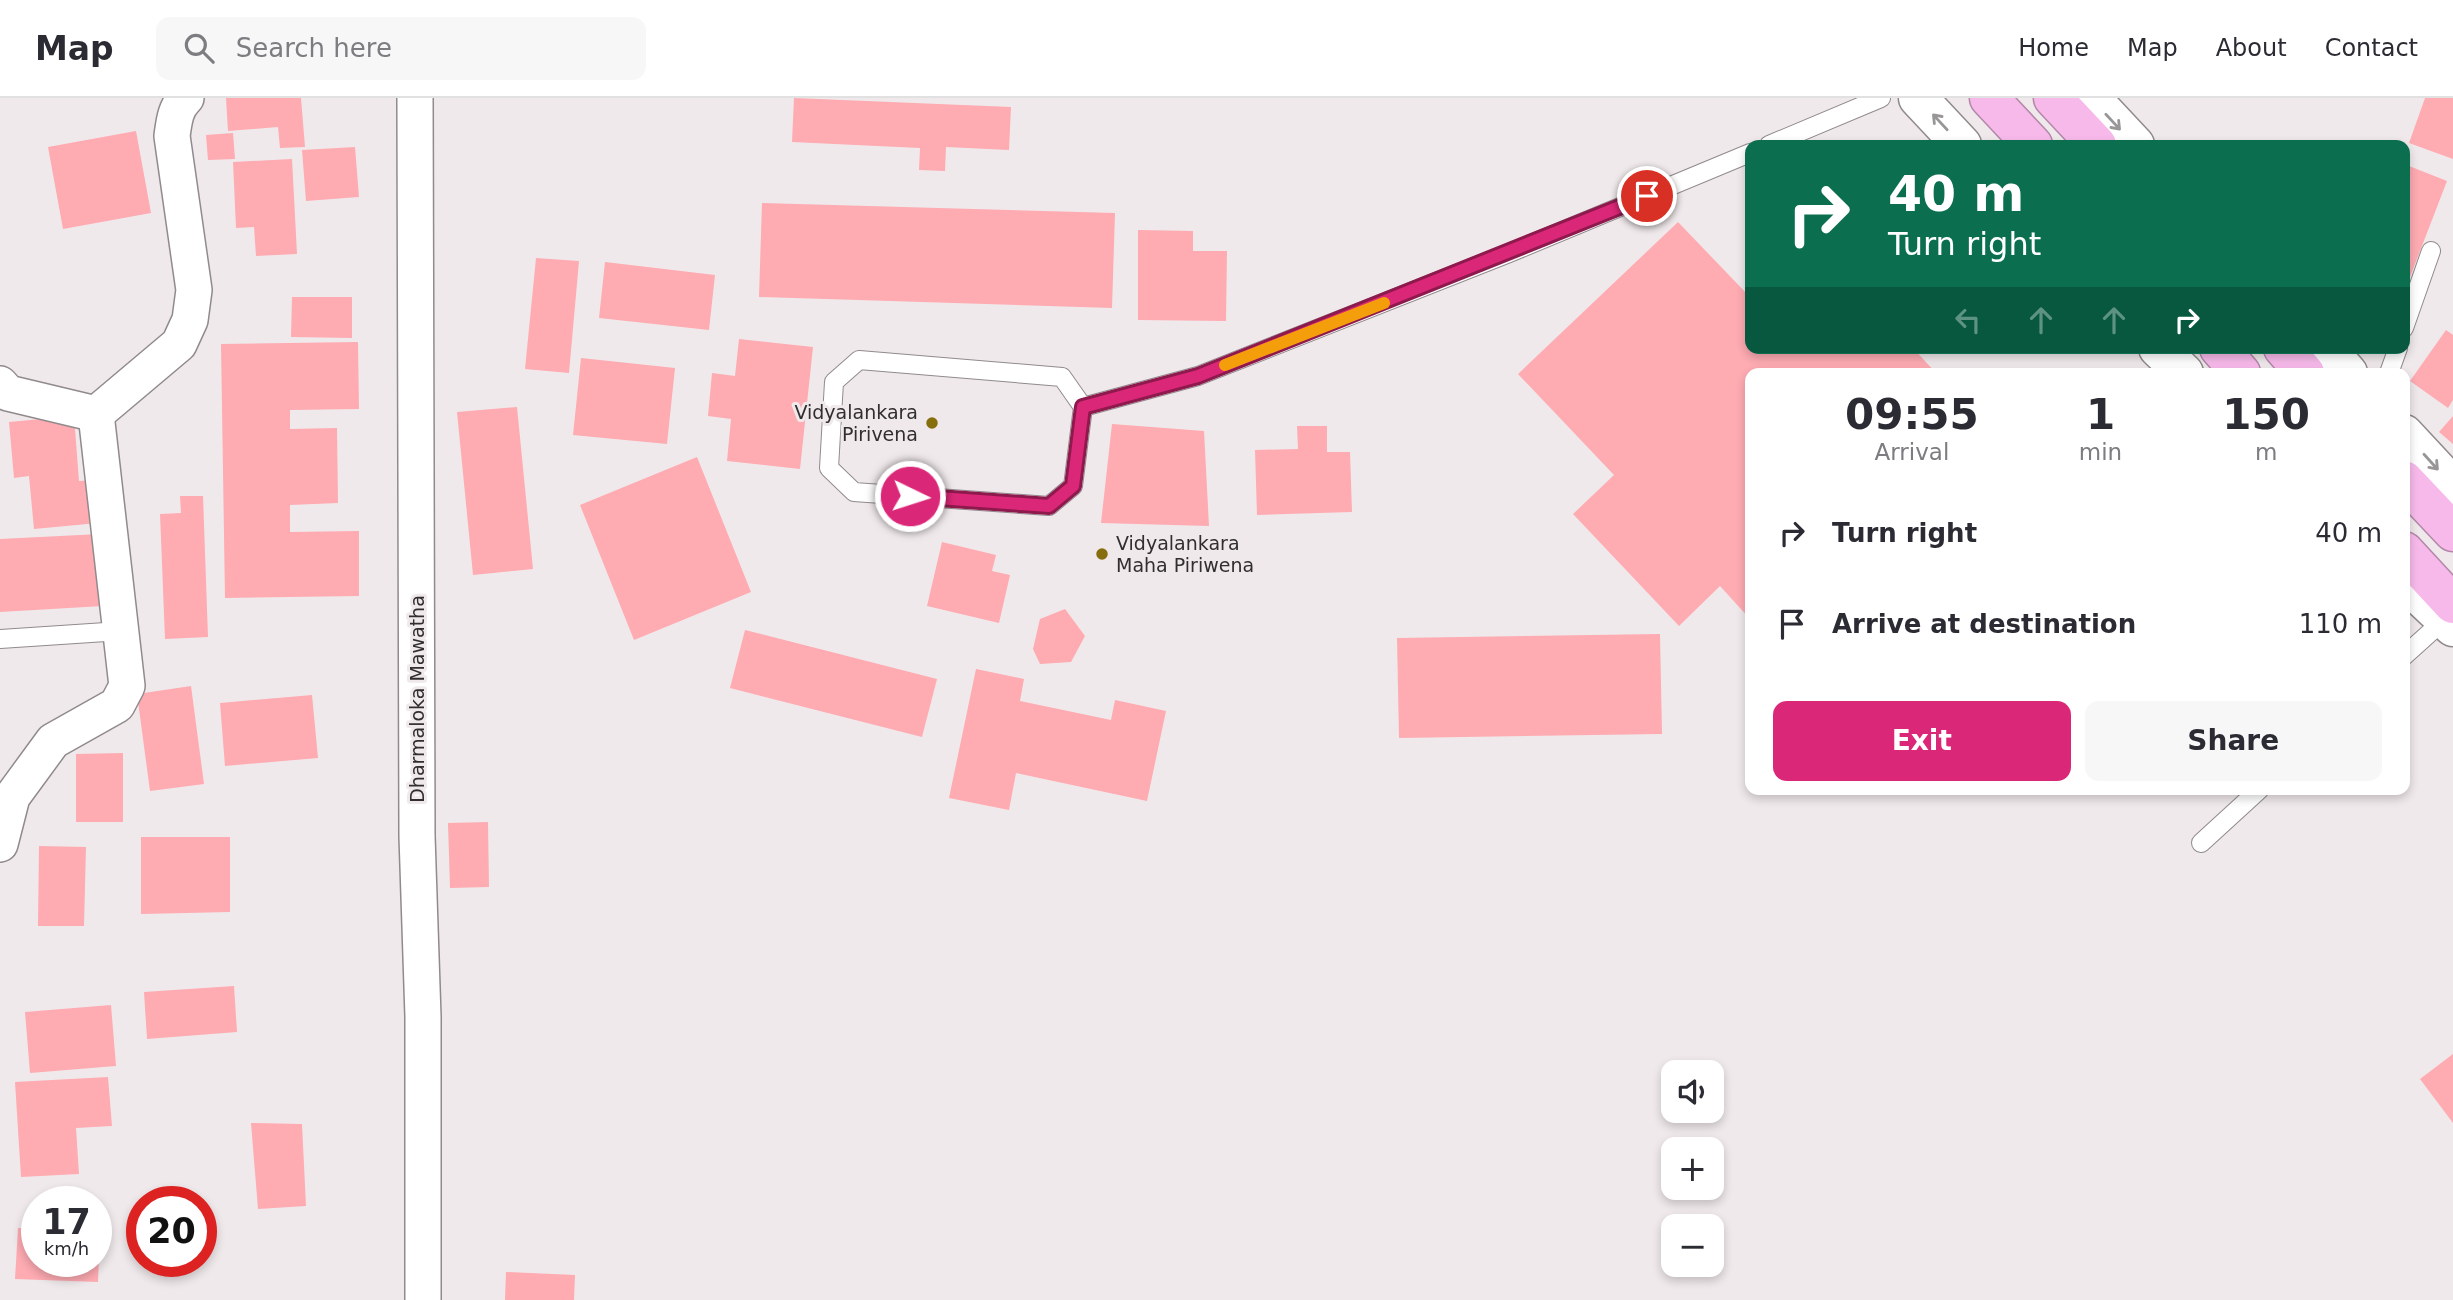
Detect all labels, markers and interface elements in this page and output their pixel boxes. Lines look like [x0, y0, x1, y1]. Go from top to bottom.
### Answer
search box [156, 17, 646, 80]
text: Map [35, 29, 114, 68]
icon: search [180, 29, 218, 67]
text: Search here [236, 33, 392, 63]
text: Home [2018, 34, 2089, 62]
text: Map [2127, 34, 2178, 62]
text: About [2216, 34, 2287, 62]
text: Contact [2325, 34, 2418, 62]
one-way arrow [2105, 113, 2122, 130]
one-way arrow [1931, 114, 1948, 131]
pin [1617, 166, 1677, 226]
text: 40 m [1888, 166, 2024, 223]
icon: right [1773, 168, 1864, 259]
icon: arrive [1628, 177, 1666, 215]
text: Turn right [1888, 225, 2041, 263]
icon: left [1949, 301, 1987, 339]
icon: ahead [2022, 301, 2060, 339]
icon: ahead [2095, 301, 2133, 339]
icon: right [2168, 301, 2206, 339]
text: 09:55 [1845, 390, 1979, 439]
text: 1 [2086, 390, 2115, 439]
text: 150 [2222, 390, 2310, 439]
place label: Vidyalankara Pirivena [794, 401, 918, 445]
marker: Vidyalankara Pirivena [924, 415, 940, 431]
text: Arrival [1875, 439, 1949, 465]
text: min [2079, 439, 2122, 465]
text: m [2255, 439, 2277, 465]
one-way arrow [2422, 453, 2439, 470]
position arrow [873, 459, 947, 533]
icon: right [1773, 514, 1811, 552]
text: Turn right [1832, 518, 1977, 548]
text: 40 m [2315, 518, 2382, 548]
place label: Vidyalankara Maha Piriwena [1116, 532, 1254, 576]
marker: Vidyalankara Maha Piriwena [1094, 546, 1110, 562]
street label: Dharmaloka Mawatha [406, 595, 428, 803]
icon: arrive [1773, 605, 1811, 643]
text: Arrive at destination [1832, 609, 2136, 639]
text: 110 m [2299, 609, 2382, 639]
button: Exit [1773, 701, 2071, 781]
button: Share [2085, 701, 2382, 781]
map controls [1661, 1060, 1724, 1277]
button: sound [1661, 1060, 1724, 1123]
button: + [1661, 1137, 1724, 1200]
speed limit sign: 20 [126, 1186, 217, 1277]
text: 17 [42, 1202, 91, 1242]
button: − [1661, 1214, 1724, 1277]
text: km/h [44, 1238, 89, 1259]

